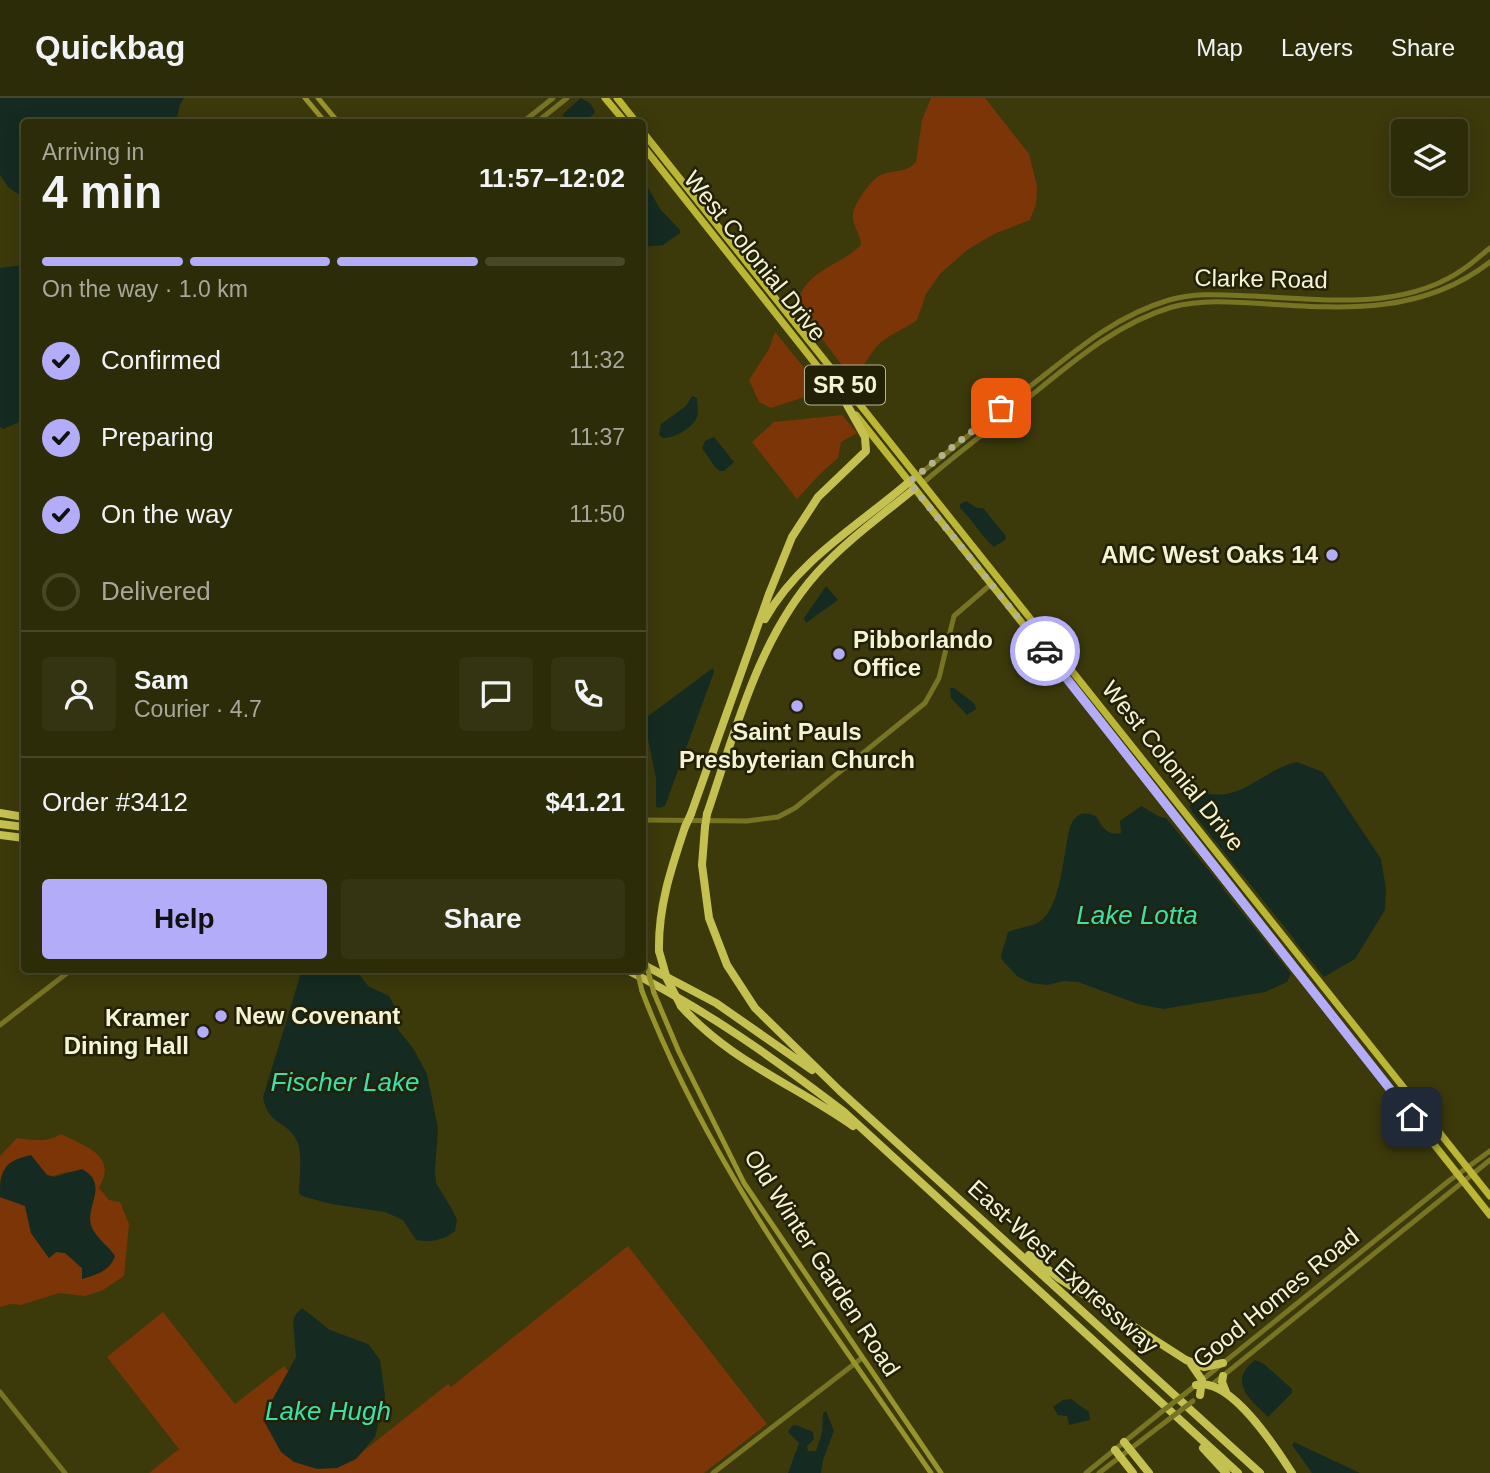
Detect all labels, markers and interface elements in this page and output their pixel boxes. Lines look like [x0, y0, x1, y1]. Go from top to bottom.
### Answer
text: Quickbag [35, 29, 185, 66]
text: Map [1196, 34, 1243, 61]
text: Layers [1281, 34, 1353, 61]
text: Share [1391, 34, 1455, 61]
map controls [1391, 119, 1468, 196]
button: layers [1391, 119, 1468, 196]
text: Arriving in [42, 139, 144, 165]
text: 11:57–12:02 [479, 163, 625, 193]
street label: West Colonial Drive [679, 165, 832, 346]
text: 4 min [42, 166, 162, 218]
street label: Clarke Road [1194, 264, 1328, 293]
text: On the way · 1.0 km [42, 276, 248, 302]
icon: check [42, 342, 80, 380]
text: Confirmed [101, 345, 221, 375]
text: 11:32 [569, 347, 625, 373]
road number: SR 50 [805, 366, 885, 404]
pin [971, 378, 1031, 438]
icon: bag [982, 389, 1020, 427]
icon: check [42, 419, 80, 457]
text: Preparing [101, 422, 214, 452]
text: 11:37 [569, 424, 625, 450]
icon: check [42, 496, 80, 534]
text: On the way [101, 499, 233, 529]
text: 11:50 [569, 501, 625, 527]
place label: AMC West Oaks 14 [1101, 541, 1319, 568]
marker: AMC West Oaks 14 [1324, 547, 1340, 563]
text: Delivered [101, 576, 211, 606]
courier [1010, 616, 1080, 686]
place label: Pibborlando Office [853, 626, 993, 681]
icon: car [1026, 632, 1064, 670]
marker: Pibborlando Office [831, 646, 847, 662]
button: person [42, 657, 116, 731]
button: chat [459, 657, 533, 731]
button: phone [551, 657, 625, 731]
text: Sam [134, 665, 189, 695]
street label: West Colonial Drive [1097, 675, 1250, 856]
text: Courier · 4.7 [134, 696, 262, 722]
marker: Saint Pauls Presbyterian Church [789, 698, 805, 714]
place label: Saint Pauls Presbyterian Church [679, 718, 915, 773]
text: Order #3412 [42, 787, 188, 817]
text: $41.21 [545, 787, 625, 817]
button: Help [42, 879, 327, 959]
button: Share [341, 879, 625, 959]
water label: Lake Lotta [1076, 900, 1198, 930]
place label: New Covenant [235, 1002, 400, 1029]
place label: Kramer Dining Hall [64, 1004, 189, 1059]
marker: New Covenant [213, 1008, 229, 1024]
marker: Kramer Dining Hall [195, 1024, 211, 1040]
water label: Fischer Lake [271, 1067, 419, 1097]
pin [1382, 1087, 1442, 1147]
icon: home [1393, 1098, 1431, 1136]
street label: Old Winter Garden Road [739, 1145, 906, 1381]
street label: East-West Expressway [963, 1174, 1164, 1359]
street label: Good Homes Road [1187, 1222, 1364, 1373]
water label: Lake Hugh [265, 1396, 391, 1426]

